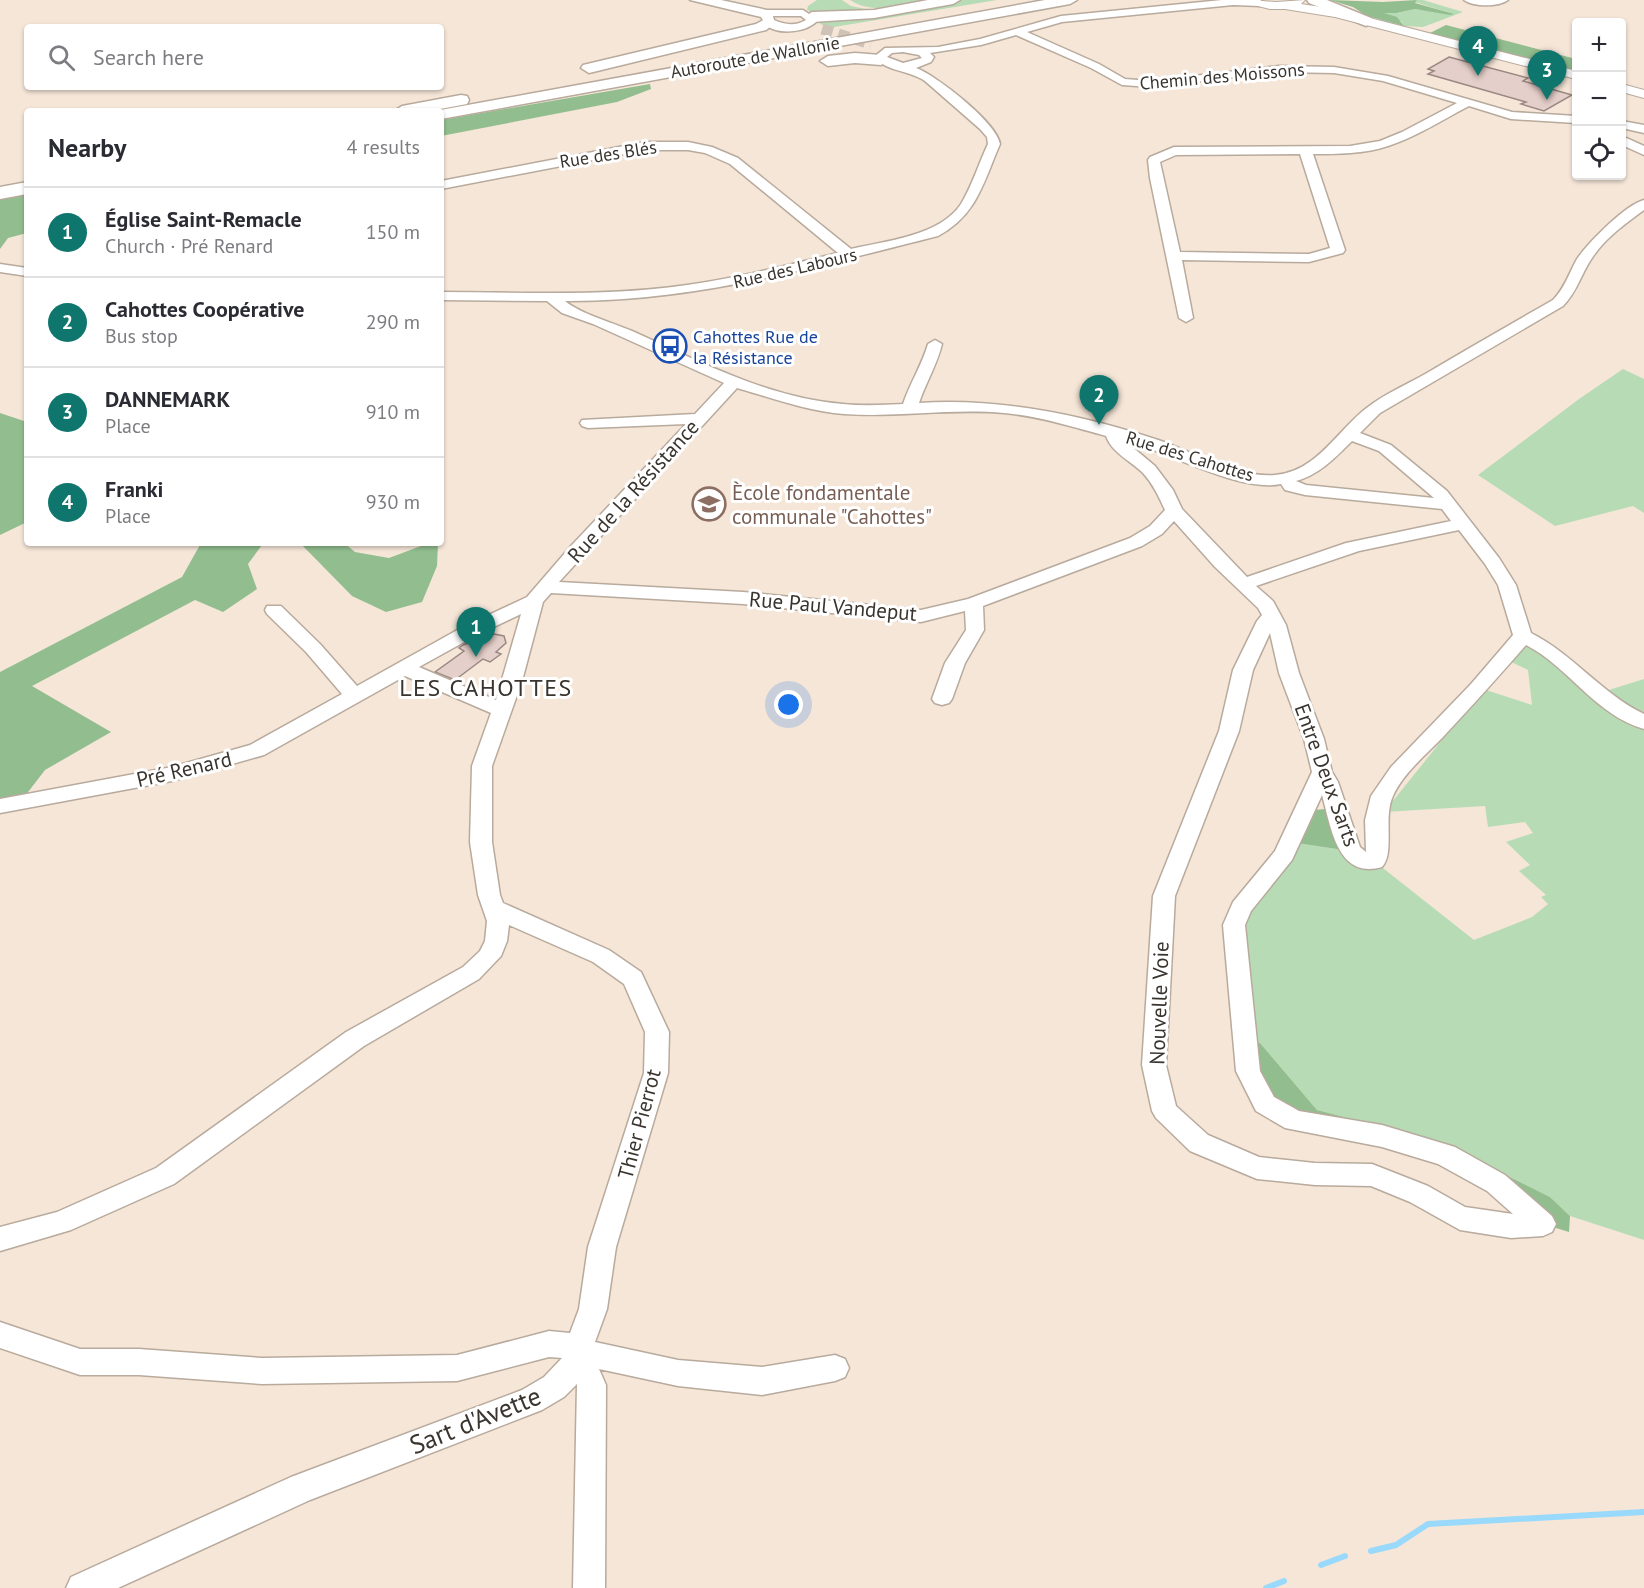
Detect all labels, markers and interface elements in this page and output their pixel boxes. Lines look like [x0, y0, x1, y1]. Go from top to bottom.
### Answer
map controls [1572, 18, 1626, 180]
button: + [1572, 18, 1626, 72]
search box [24, 24, 444, 90]
pin: 4 [1458, 26, 1498, 76]
street label: Autoroute de Wallonie [669, 31, 841, 83]
icon: search [45, 41, 78, 74]
text: Search here [93, 43, 204, 71]
pin: 3 [1528, 51, 1566, 100]
street label: Chemin des Moissons [1139, 57, 1305, 95]
button: − [1572, 72, 1626, 126]
button: locate [1572, 126, 1626, 180]
text: Nearby [48, 131, 126, 164]
text: 4 results [347, 134, 420, 160]
street label: Rue des Blés [558, 135, 658, 173]
text: Église Saint-Remacle [105, 205, 302, 233]
text: 1 [62, 219, 73, 245]
text: 150 m [366, 219, 420, 245]
text: Church · Pré Renard [105, 233, 273, 259]
street label: Rue des Labours [731, 243, 859, 293]
text: Cahottes Coopérative [105, 295, 305, 323]
text: 2 [62, 309, 73, 335]
text: 290 m [366, 309, 420, 335]
text: Bus stop [105, 323, 178, 349]
place label: Cahottes Rue de la Résistance [693, 325, 818, 369]
bus stop icon: Cahottes Rue de la Résistance [652, 328, 688, 364]
pin: 2 [1080, 376, 1118, 425]
text: DANNEMARK [105, 385, 230, 413]
text: 3 [62, 399, 73, 425]
text: 910 m [366, 399, 420, 425]
text: Place [105, 413, 151, 439]
street label: Rue de la Résistance [561, 414, 705, 568]
street label: Rue des Cahottes [1123, 426, 1257, 486]
text: Franki [105, 475, 164, 503]
place label: Ècole fondamentale communale "Cahottes" [732, 479, 932, 530]
school or university icon: Ècole fondamentale communale "Cahottes" [691, 486, 727, 522]
text: 4 [62, 489, 73, 515]
text: 930 m [366, 489, 420, 515]
text: Place [105, 503, 151, 529]
street label: Rue Paul Vandeput [748, 585, 918, 627]
pin: 1 [456, 608, 496, 657]
district label: LES CAHOTTES [399, 672, 573, 703]
your location [774, 690, 803, 719]
street label: Entre Deux Sarts [1289, 700, 1365, 850]
street label: Pré Renard [134, 745, 234, 793]
street label: Nouvelle Voie [1143, 941, 1175, 1065]
street label: Thier Pierrot [611, 1066, 667, 1182]
street label: Sart d'Avette [404, 1379, 546, 1461]

